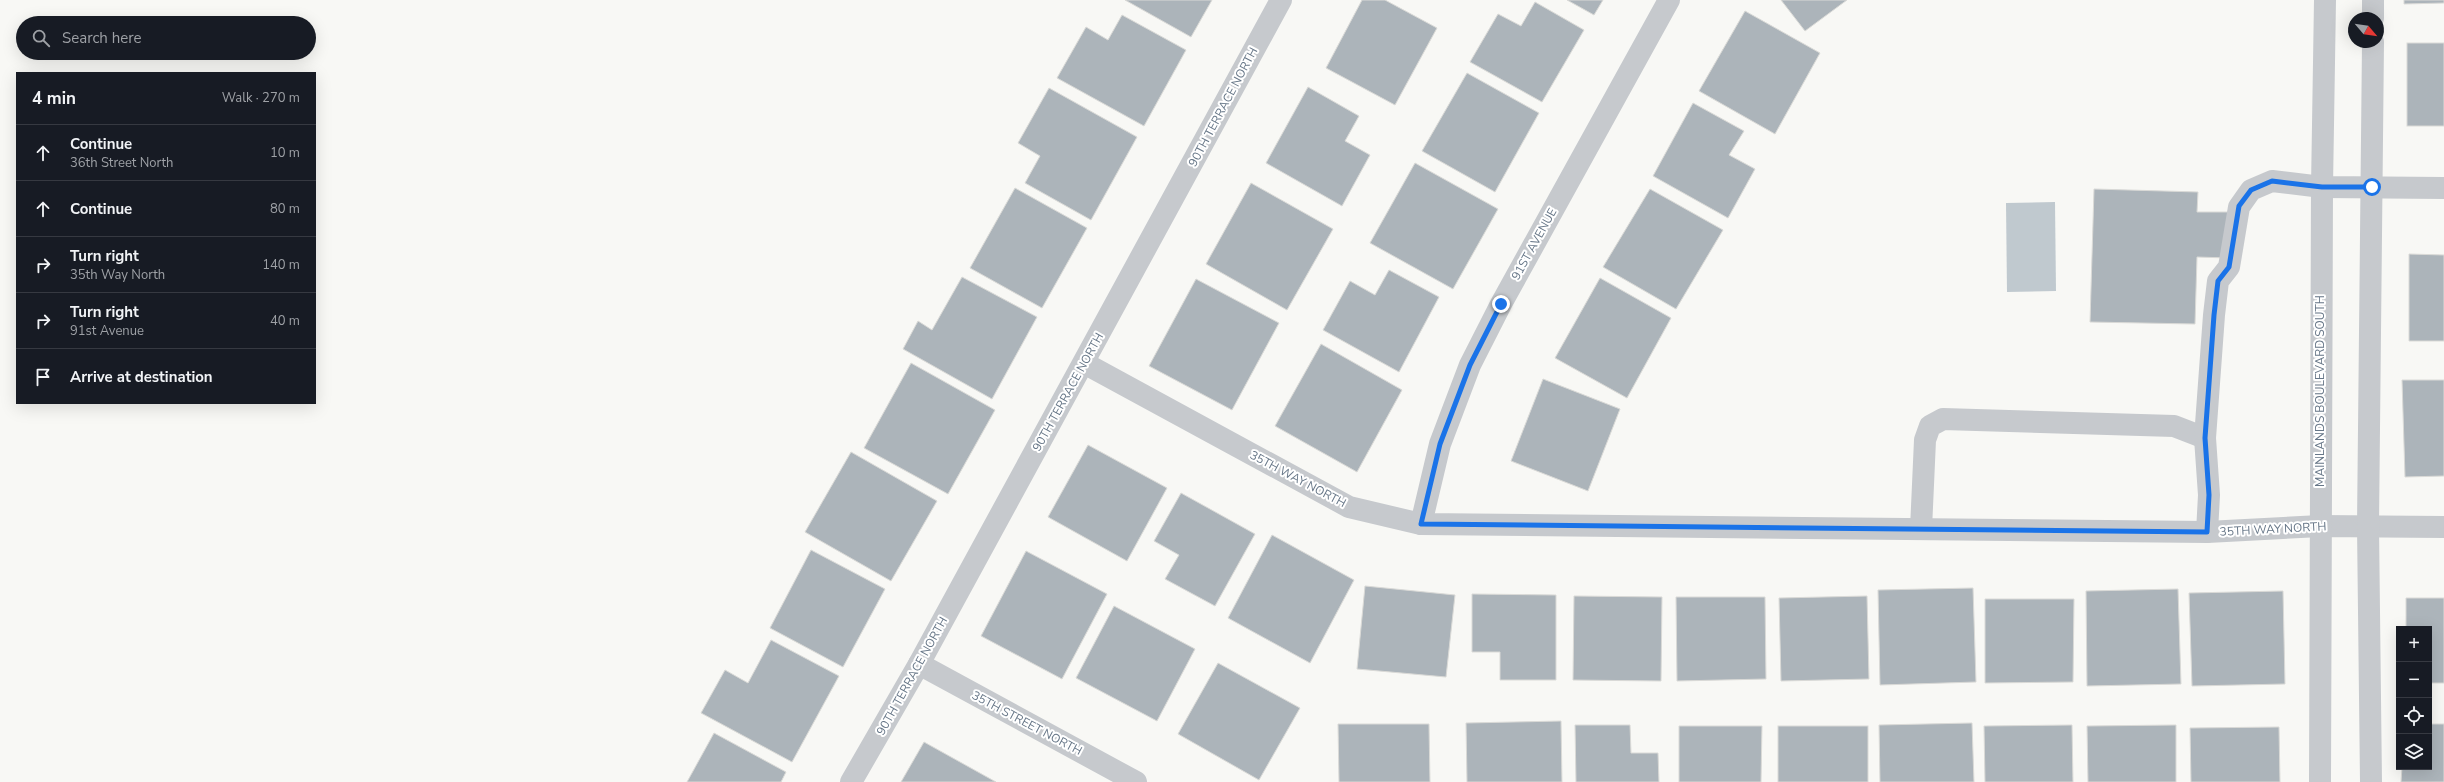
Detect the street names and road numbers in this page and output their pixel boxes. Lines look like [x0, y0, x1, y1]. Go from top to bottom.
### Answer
street label: 90TH TERRACE NORTH [1185, 45, 1261, 169]
street label: 91ST AVENUE [1508, 205, 1560, 283]
street label: MAINLANDS BOULEVARD SOUTH [2312, 295, 2328, 487]
street label: 90TH TERRACE NORTH [1029, 330, 1107, 454]
street label: 35TH WAY NORTH [1247, 447, 1349, 511]
street label: 35TH WAY NORTH [2219, 518, 2327, 540]
street label: 90TH TERRACE NORTH [873, 614, 951, 738]
street label: 35TH STREET NORTH [969, 687, 1085, 759]

